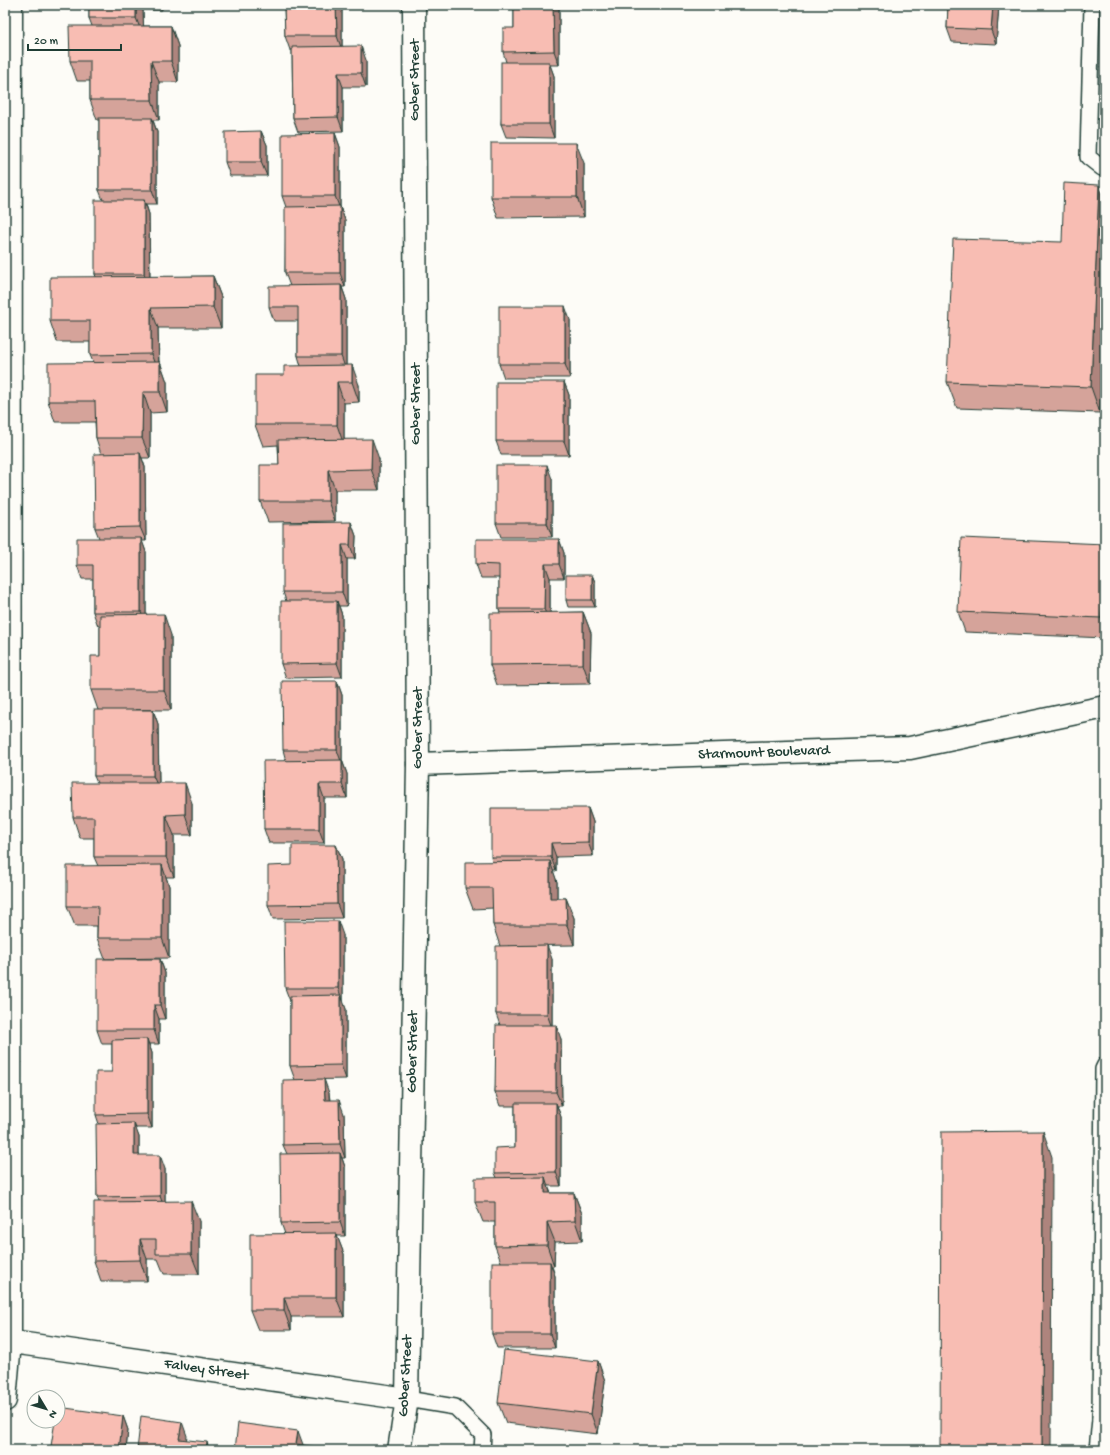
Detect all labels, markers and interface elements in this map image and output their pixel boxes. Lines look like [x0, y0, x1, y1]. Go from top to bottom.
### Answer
scale bar [28, 26, 121, 52]
text: 20 m [34, 35, 59, 49]
street label: Gober Street [406, 37, 424, 121]
street label: Gober Street [407, 361, 425, 445]
street label: Gober Street [409, 685, 427, 769]
street label: Starmount Boulevard [698, 742, 831, 764]
street label: Gober Street [403, 1009, 423, 1093]
street label: Gober Street [395, 1333, 417, 1417]
street label: Falvey Street [162, 1355, 251, 1385]
north arrow [26, 1389, 66, 1429]
text: N [45, 1407, 59, 1420]

